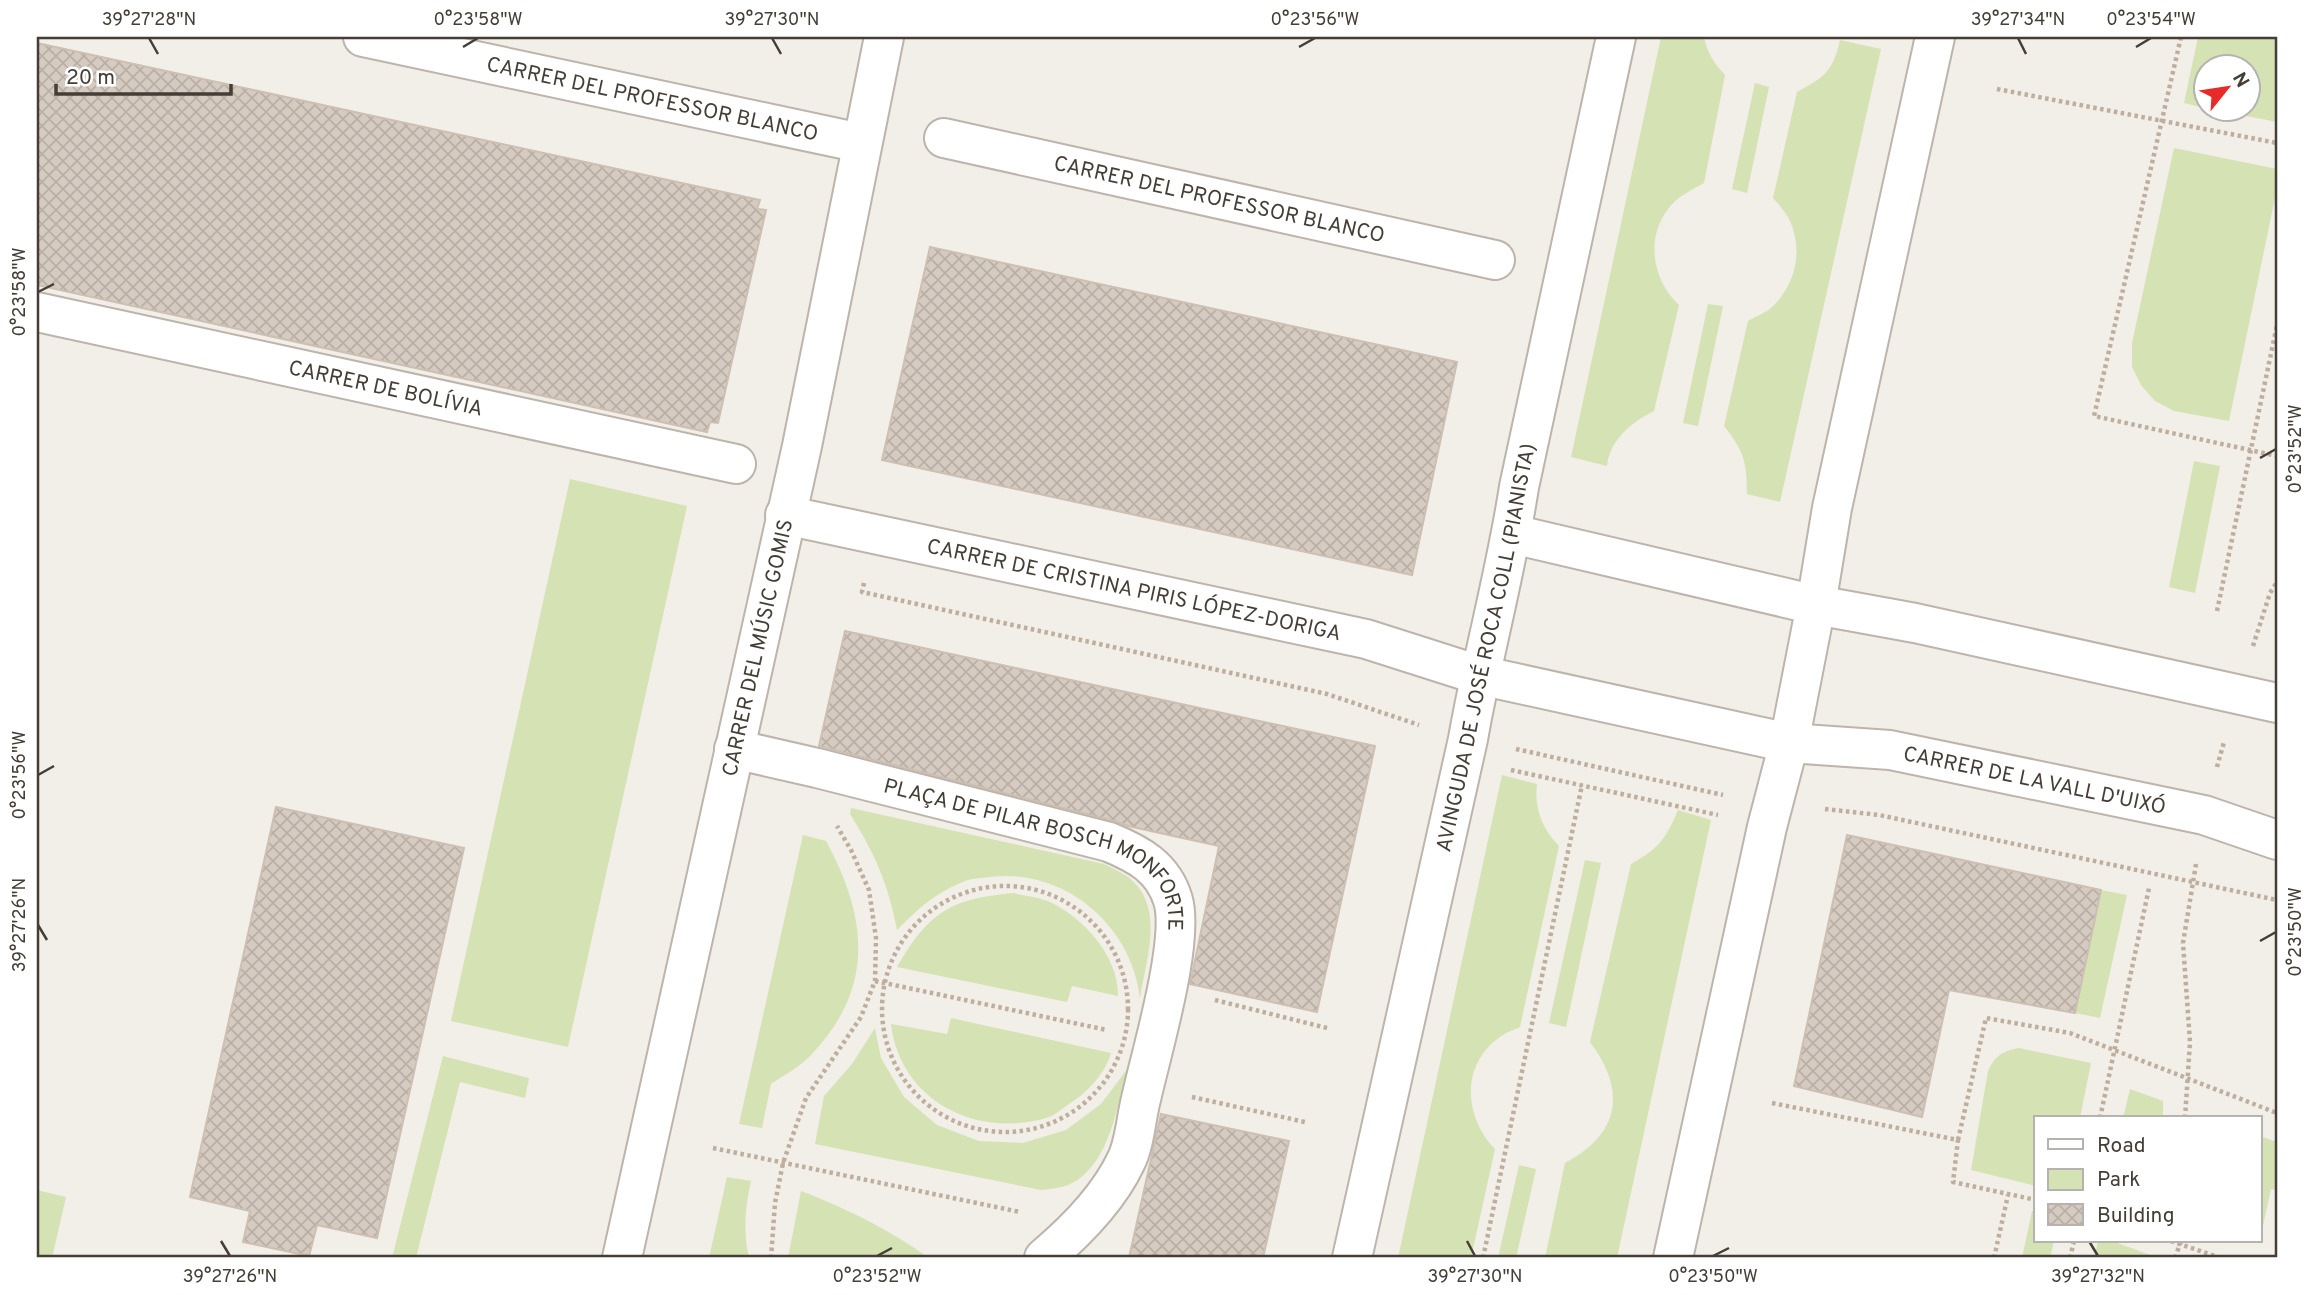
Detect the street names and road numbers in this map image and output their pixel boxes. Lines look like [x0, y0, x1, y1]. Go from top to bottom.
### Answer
street label: CARRER DEL PROFESSOR BLANCO [484, 52, 820, 149]
street label: CARRER DEL PROFESSOR BLANCO [1051, 151, 1387, 250]
street label: CARRER DE BOLÍVIA [286, 355, 485, 424]
street label: AVINGUDA DE JOSÉ ROCA COLL (PIANISTA) [1431, 441, 1543, 855]
street label: CARRER DEL MÚSIC GOMIS [717, 517, 800, 779]
street label: CARRER DE CRISTINA PIRIS LÓPEZ-DORIGA [924, 534, 1343, 648]
street label: CARRER DE LA VALL D'UIXÓ [1901, 741, 2168, 822]
street label: PLAÇA DE PILAR BOSCH MONFORTE [881, 773, 1188, 931]

